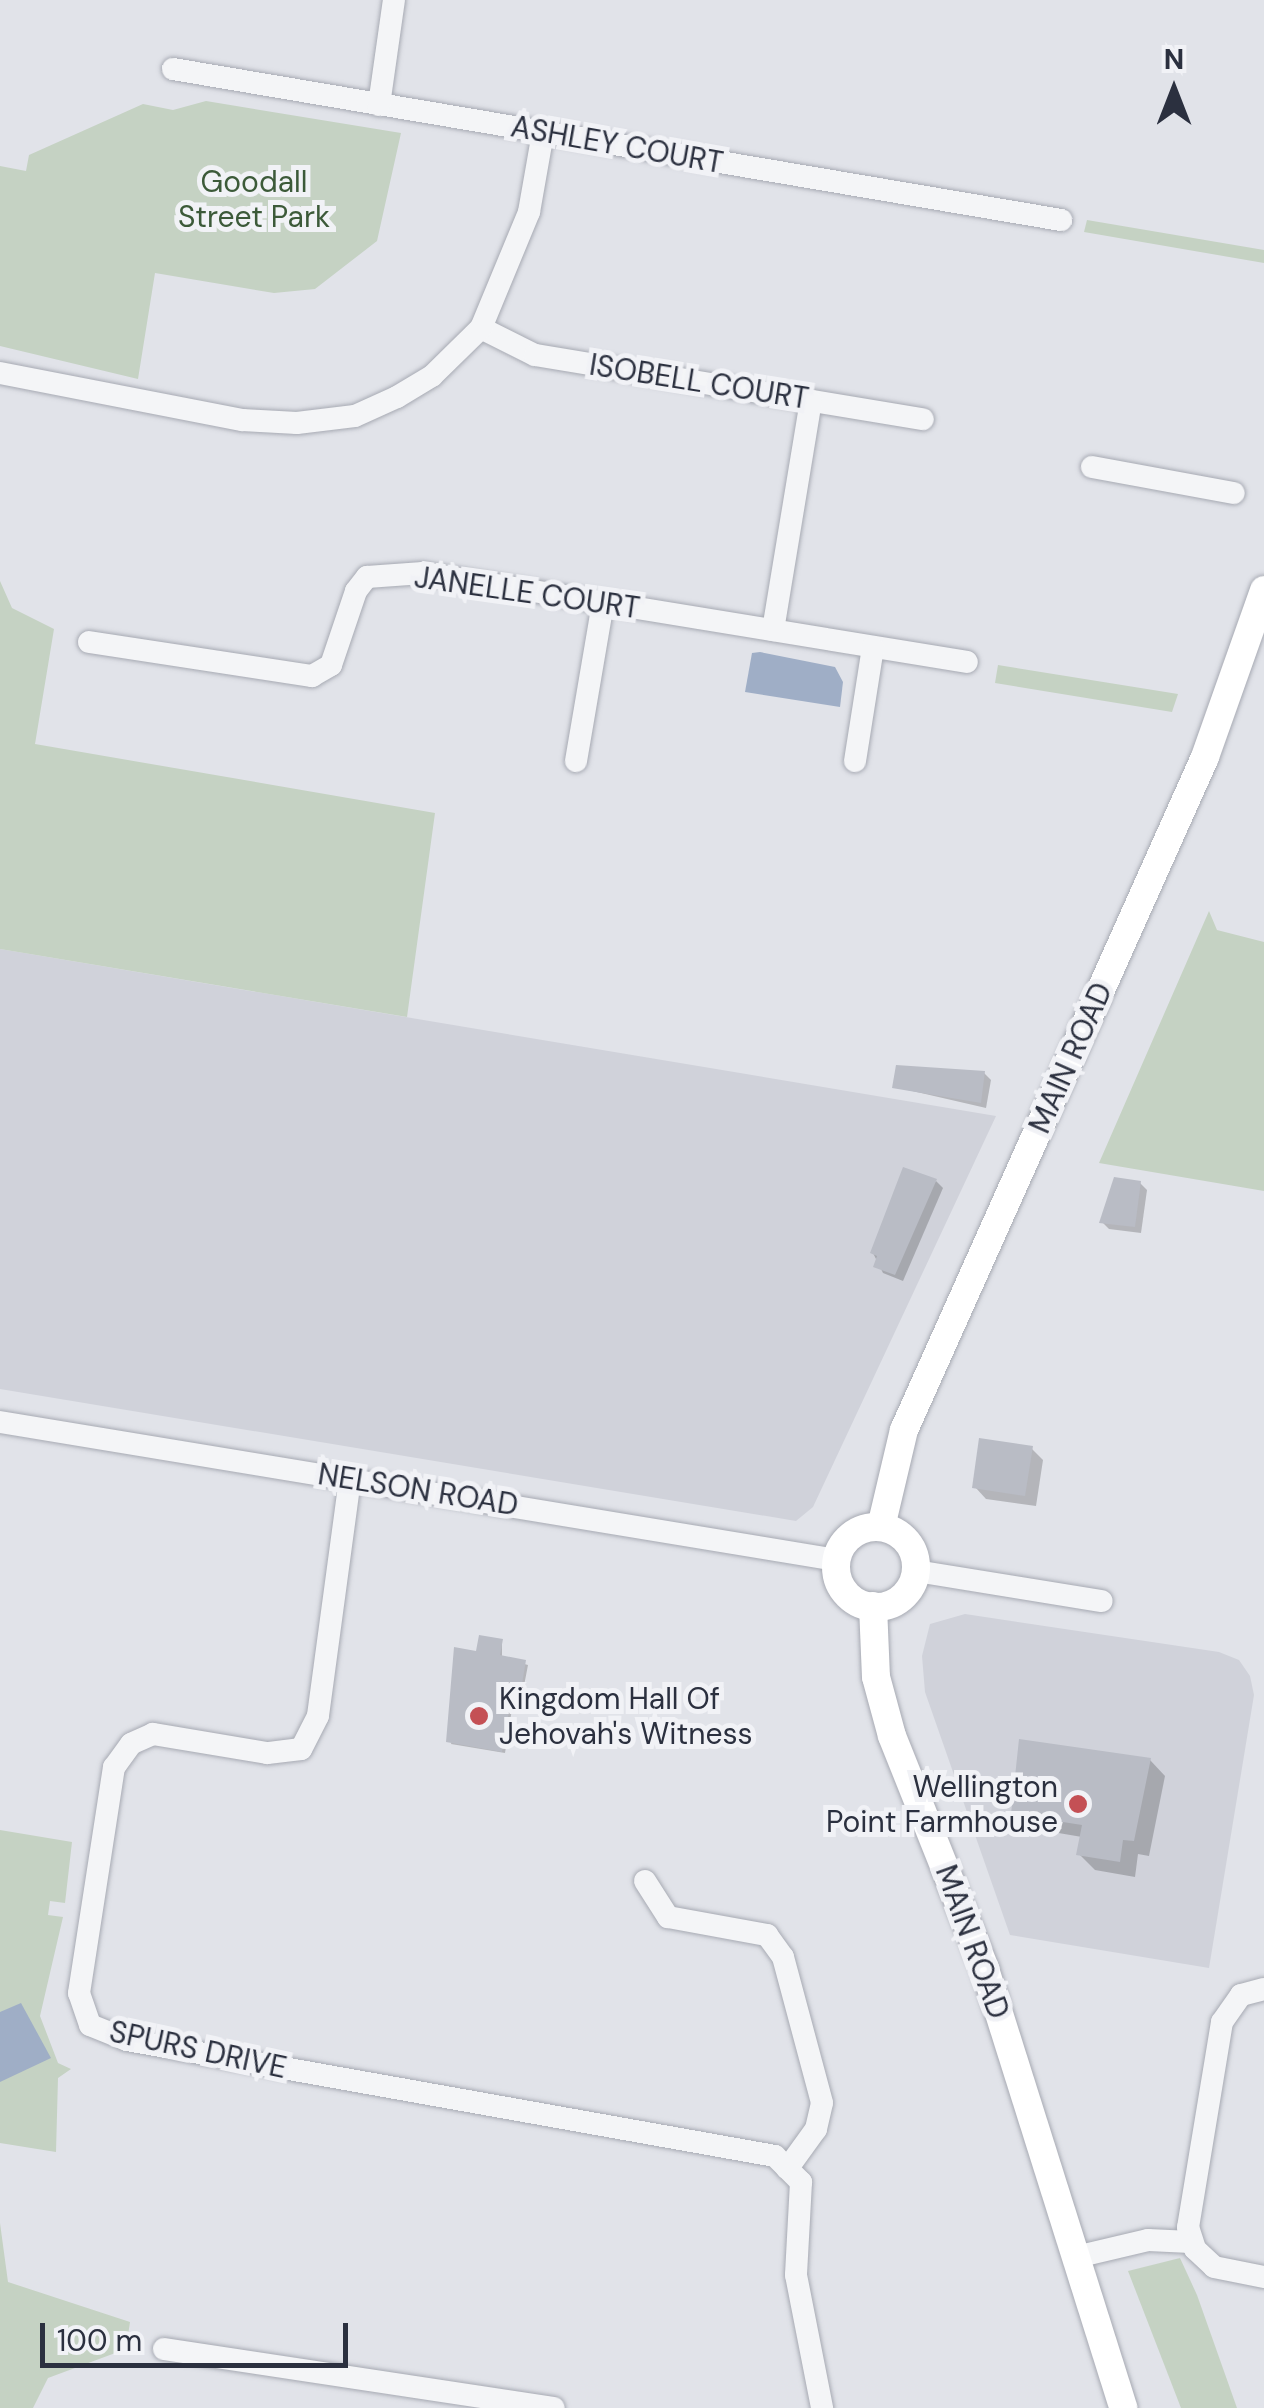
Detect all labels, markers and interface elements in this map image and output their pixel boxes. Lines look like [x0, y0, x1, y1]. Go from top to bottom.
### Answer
north arrow [1124, 40, 1224, 140]
text: N [1164, 41, 1184, 78]
street label: ASHLEY COURT [508, 109, 726, 181]
park label: Goodall Street Park [178, 164, 330, 234]
street label: ISOBELL COURT [587, 347, 811, 417]
street label: JANELLE COURT [412, 559, 642, 627]
street label: MAIN ROAD [1022, 977, 1120, 1139]
street label: NELSON ROAD [315, 1456, 521, 1524]
place label: Kingdom Hall Of Jehovah's Witness [499, 1681, 753, 1752]
marker: Kingdom Hall Of Jehovah's Witness [468, 1705, 490, 1727]
place label: Wellington Point Farmhouse [826, 1769, 1058, 1840]
marker: Wellington Point Farmhouse [1067, 1793, 1089, 1815]
street label: MAIN ROAD [928, 1860, 1016, 2024]
street label: SPURS DRIVE [106, 2014, 290, 2086]
scale bar [45, 2303, 352, 2365]
text: 100 m [57, 2321, 142, 2360]

